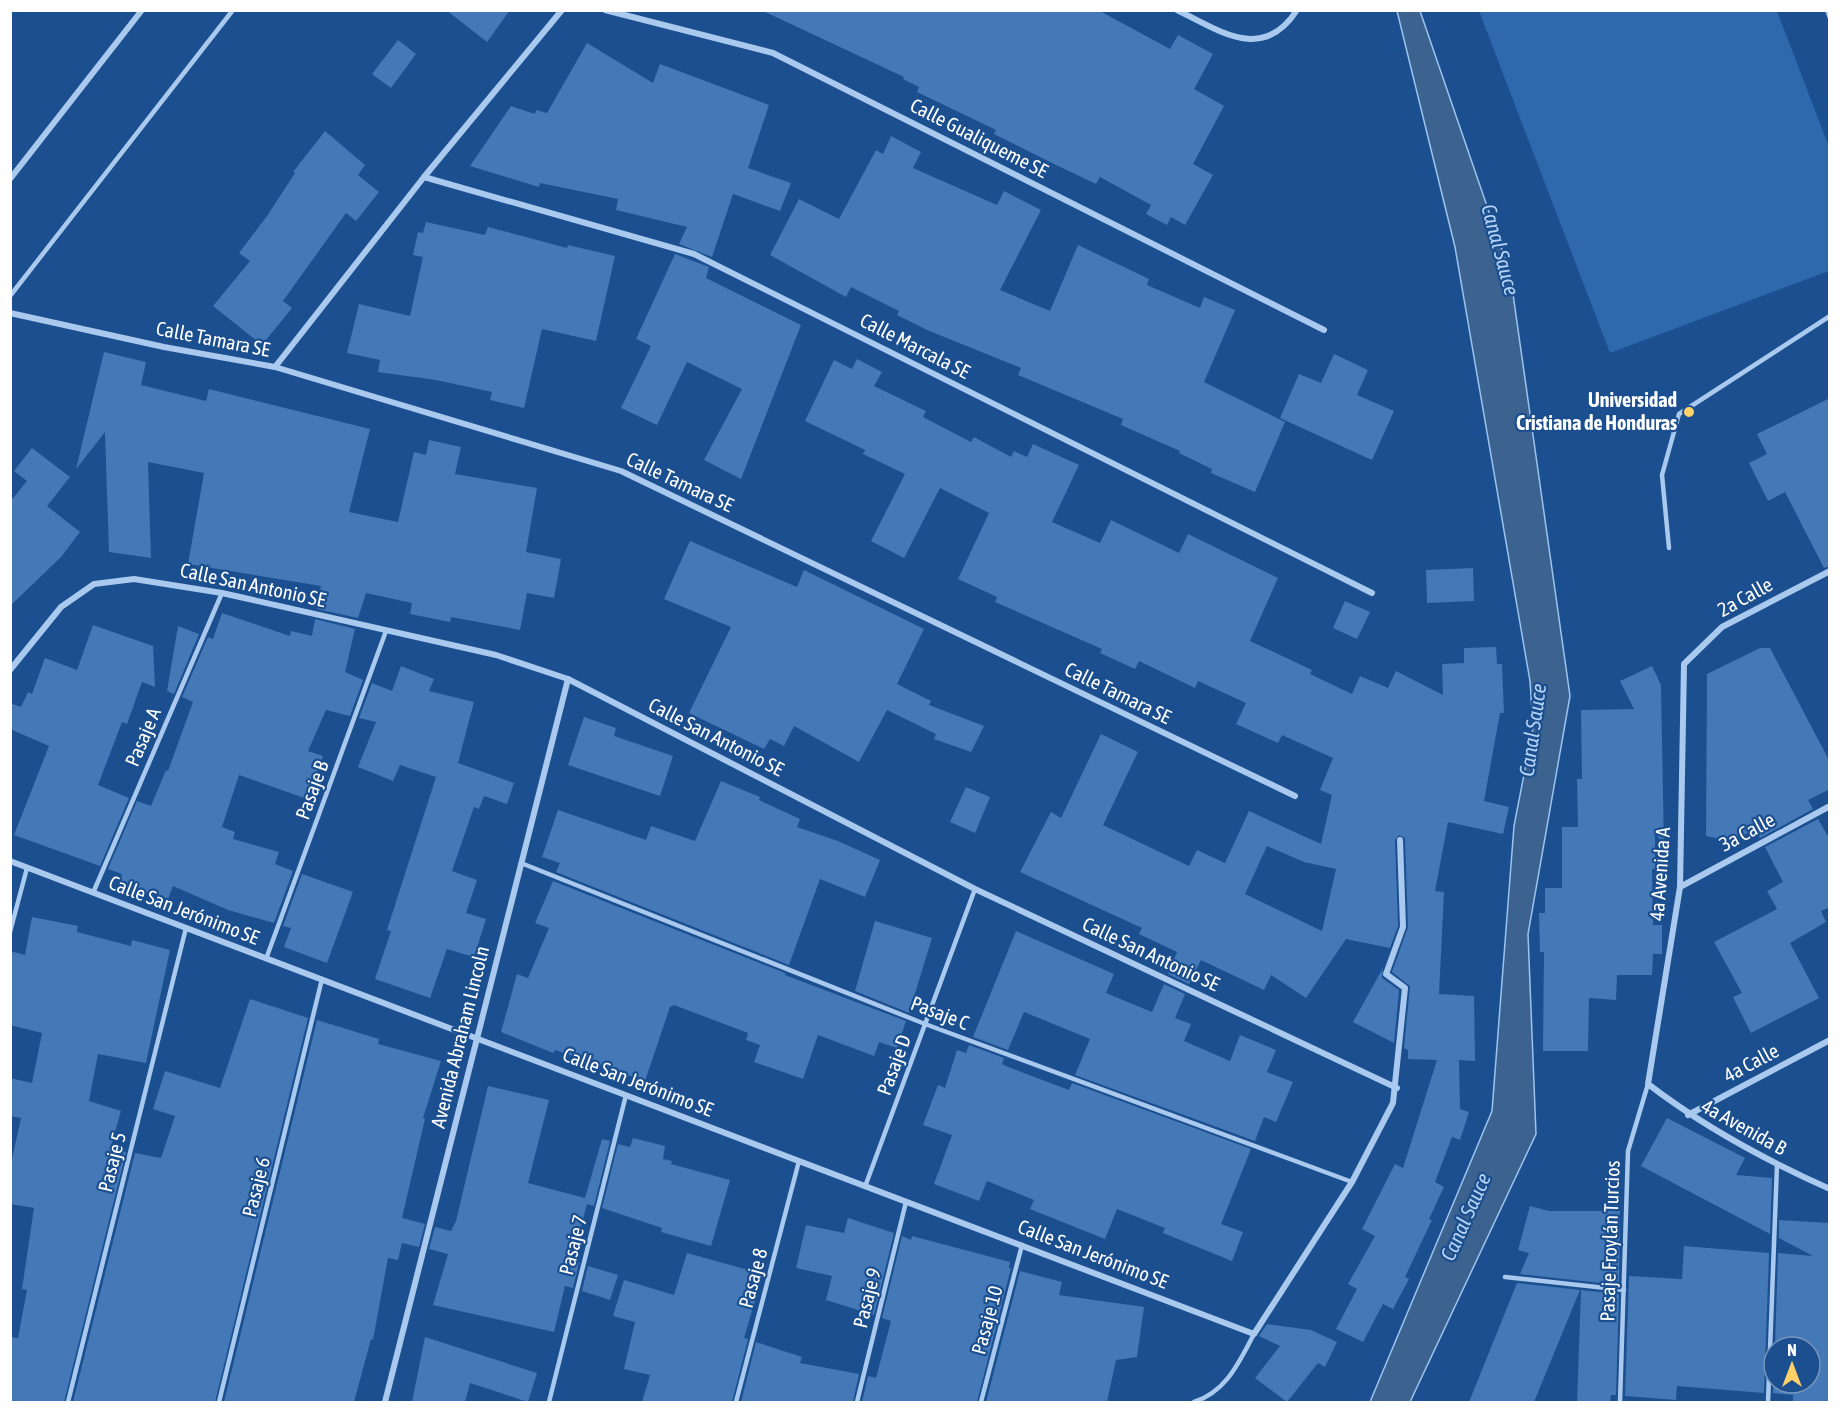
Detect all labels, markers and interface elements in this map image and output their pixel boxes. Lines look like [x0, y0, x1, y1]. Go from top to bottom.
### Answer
street label: Calle Gualiqueme SE [907, 93, 1052, 182]
water label: Canal Sauce [1477, 201, 1525, 298]
street label: Calle Marcala SE [857, 308, 974, 383]
street label: Calle Tamara SE [154, 316, 272, 361]
place label: Universidad Cristiana de Honduras [1516, 388, 1677, 434]
marker: Universidad Cristiana de Honduras [1682, 405, 1696, 419]
street label: Calle Tamara SE [623, 447, 738, 517]
street label: Calle San Antonio SE [178, 558, 329, 611]
street label: 2a Calle [1713, 572, 1776, 621]
street label: Calle Tamara SE [1061, 657, 1176, 728]
water label: Canal Sauce [1514, 682, 1550, 778]
street label: Calle San Antonio SE [645, 693, 788, 781]
street label: Pasaje A [120, 704, 165, 770]
street label: Pasaje B [290, 757, 333, 822]
street label: 3a Calle [1715, 808, 1778, 856]
street label: 4a Avenida A [1645, 826, 1674, 922]
street label: Calle San Jerónimo SE [106, 870, 263, 949]
street label: Calle San Antonio SE [1079, 912, 1224, 996]
street label: Avenida Abraham Lincoln [426, 943, 493, 1130]
street label: Pasaje C [908, 991, 973, 1034]
street label: Pasaje D [872, 1031, 915, 1098]
street label: 4a Calle [1719, 1039, 1782, 1087]
street label: Calle San Jerónimo SE [560, 1042, 717, 1121]
street label: 4a Avenida B [1698, 1094, 1791, 1160]
street label: Pasaje 5 [93, 1130, 130, 1194]
street label: Pasaje 6 [237, 1155, 274, 1219]
street label: Pasaje Froylán Turcios [1595, 1160, 1624, 1322]
water label: Canal Sauce [1435, 1169, 1495, 1264]
street label: Pasaje 7 [554, 1213, 591, 1277]
street label: Calle San Jerónimo SE [1015, 1214, 1172, 1293]
street label: Pasaje 8 [734, 1245, 772, 1310]
street label: Pasaje 9 [848, 1266, 885, 1330]
street label: Pasaje 10 [966, 1283, 1007, 1357]
north arrow [1762, 1335, 1822, 1395]
text: N [1787, 1341, 1797, 1359]

